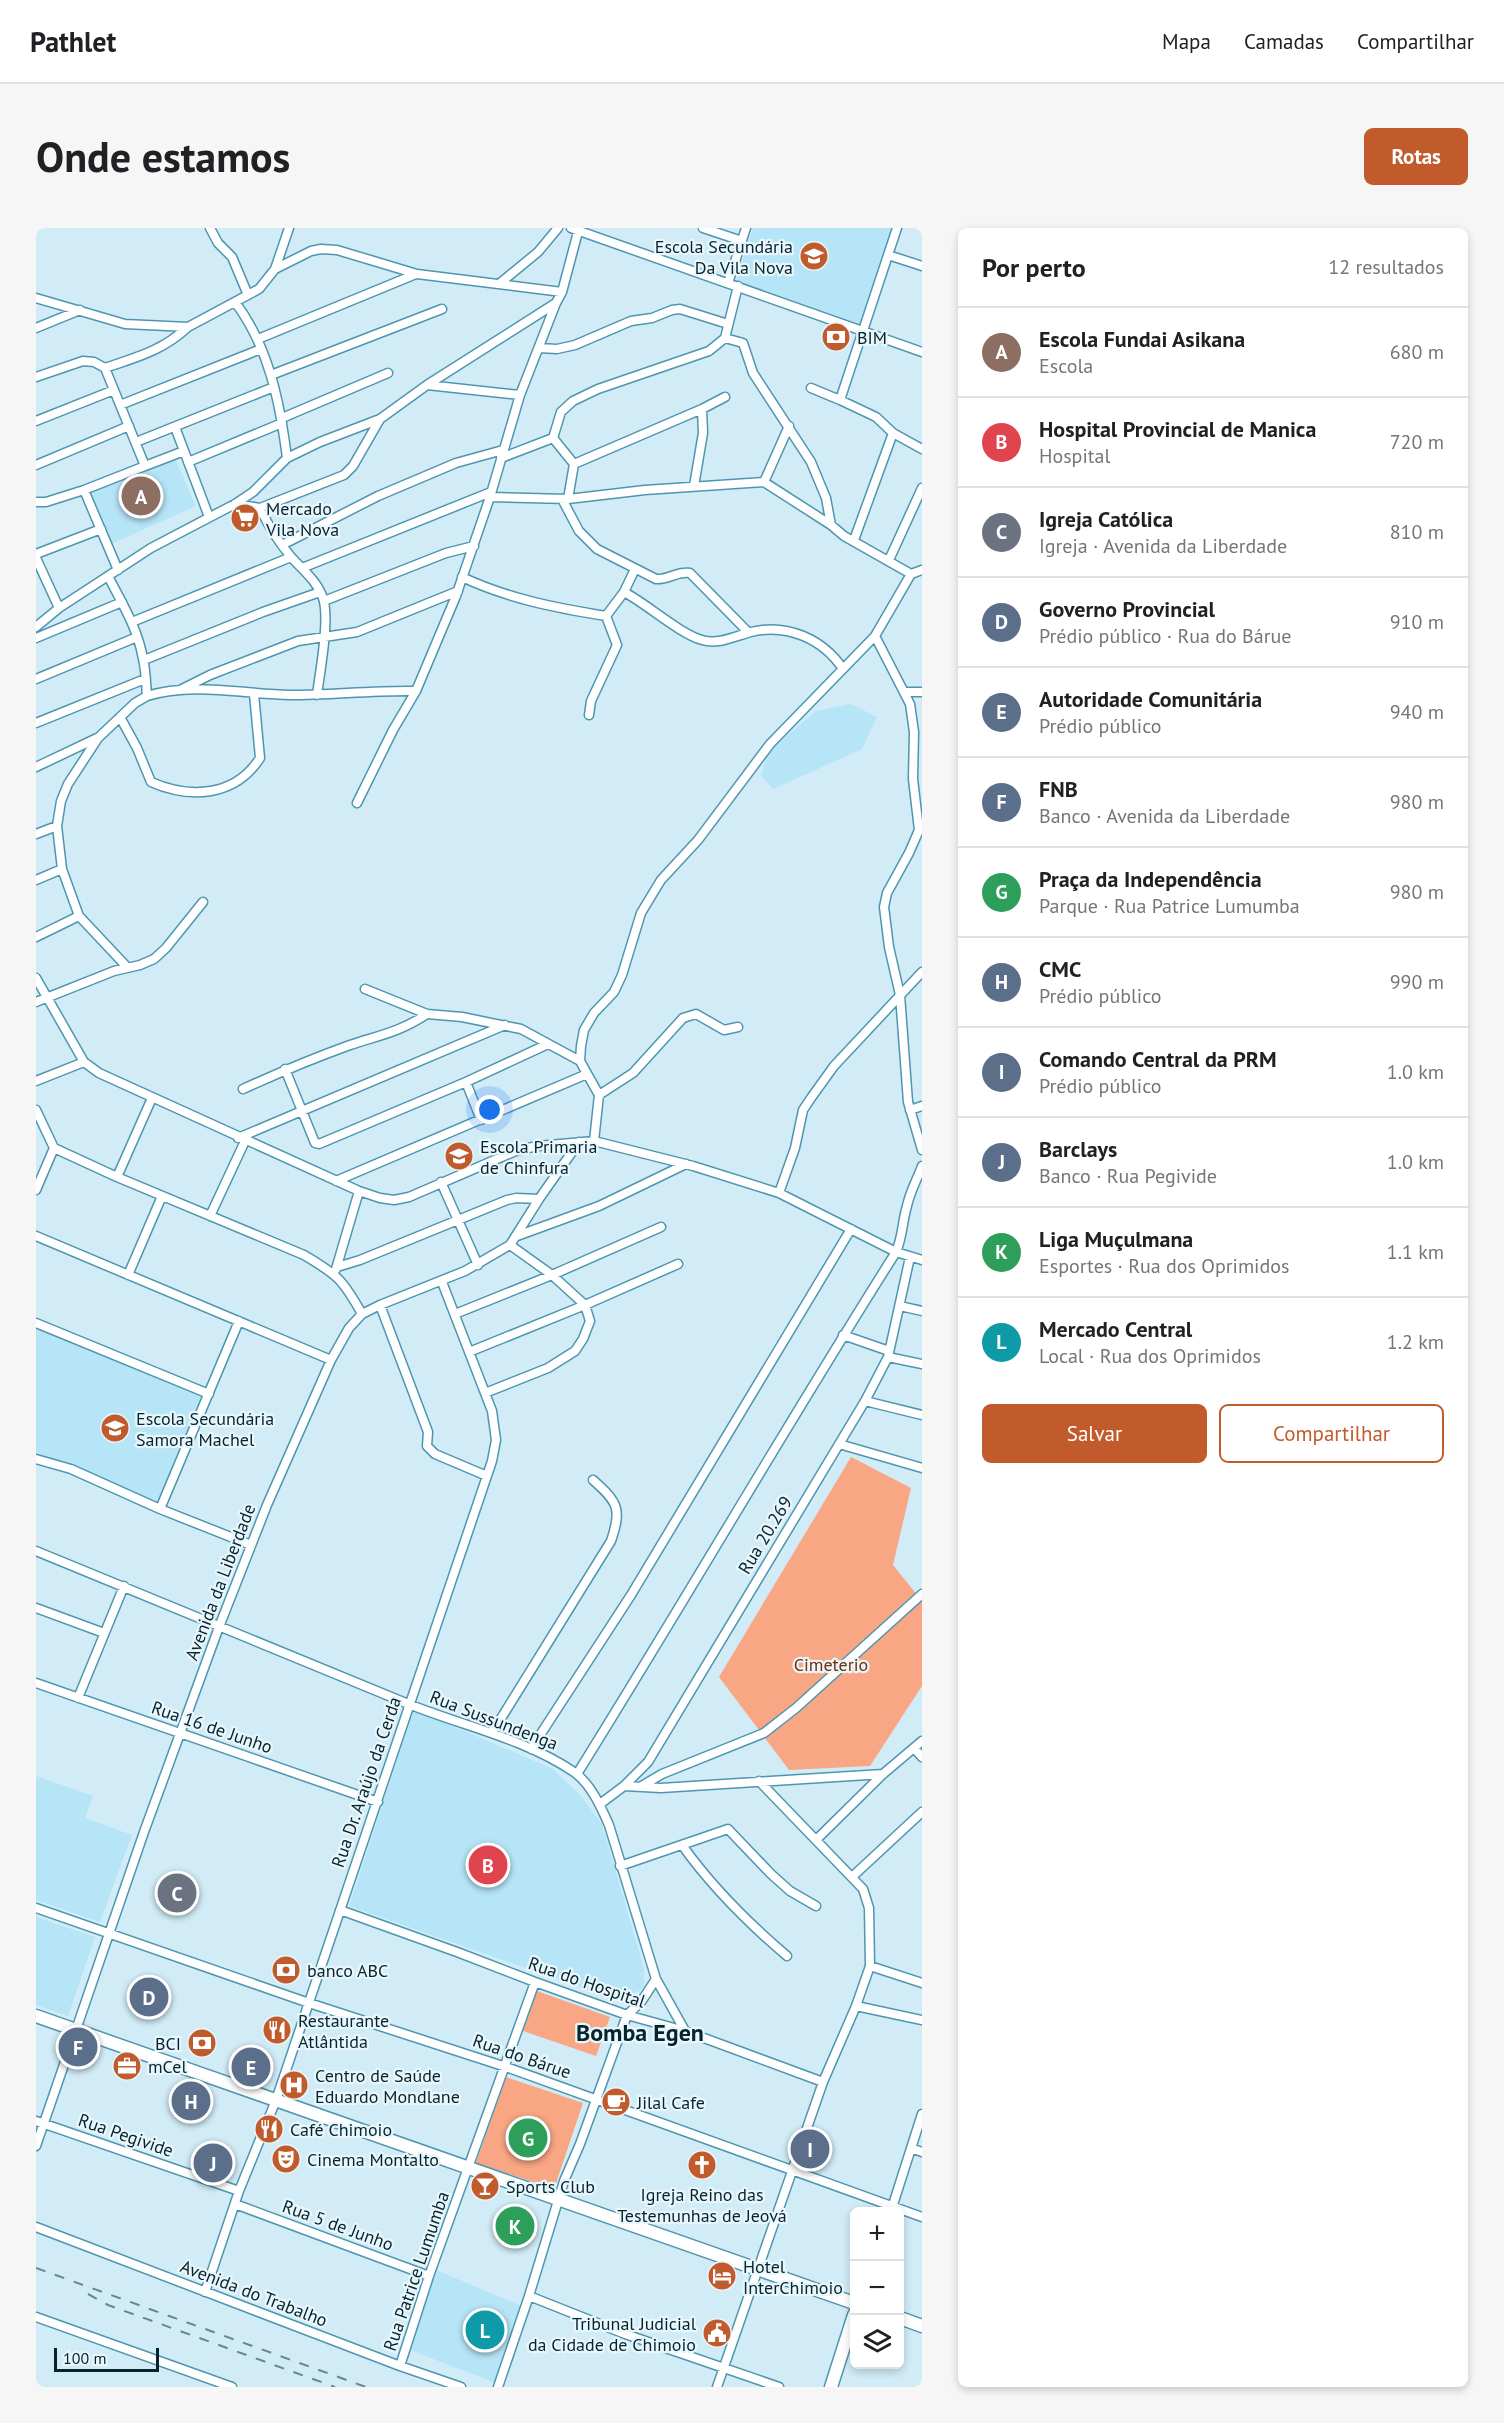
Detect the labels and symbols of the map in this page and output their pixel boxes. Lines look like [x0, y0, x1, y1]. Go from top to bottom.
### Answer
place label: Escola Secundária Da Vila Nova [655, 235, 793, 279]
school or university icon: Escola Secundária Da Vila Nova [798, 240, 830, 272]
bank icon: BIM [820, 321, 852, 353]
place label: BIM [857, 326, 887, 349]
pin: A [122, 474, 160, 518]
place label: Mercado Vila Nova [265, 497, 339, 541]
supermarket icon: Mercado Vila Nova [229, 502, 261, 534]
your location [475, 1095, 504, 1124]
place label: Escola Primaria de Chinfura [480, 1135, 597, 1179]
school or university icon: Escola Primaria de Chinfura [443, 1140, 475, 1172]
place label: Escola Secundária Samora Machel [136, 1407, 274, 1451]
school or university icon: Escola Secundária Samora Machel [99, 1412, 131, 1444]
street label: Rua 20.269 [733, 1492, 797, 1578]
street label: Avenida da Liberdade [180, 1501, 260, 1663]
park label: Cimeterio [794, 1653, 868, 1676]
street label: Rua Sussundenga [427, 1685, 561, 1755]
street label: Rua Dr. Araújo da Cerda [326, 1694, 406, 1870]
street label: Rua 16 de Junho [149, 1696, 275, 1758]
pin: B [468, 1842, 508, 1888]
pin: C [158, 1870, 196, 1916]
street label: Rua do Hospital [525, 1951, 649, 2013]
bank icon: banco ABC [270, 1954, 302, 1986]
place label: banco ABC [307, 1959, 388, 1982]
pin: D [130, 1974, 168, 2020]
place label: Restaurante Atlântida [298, 2009, 389, 2053]
restaurant icon: Restaurante Atlântida [261, 2014, 293, 2046]
district label: Bomba Egen [576, 2017, 704, 2048]
pin: F [58, 2024, 98, 2070]
bank icon: BCI [186, 2027, 218, 2059]
street label: Rua do Bárue [470, 2028, 574, 2084]
place label: BCI [155, 2032, 181, 2055]
pin: E [232, 2044, 270, 2090]
office icon: mCel [111, 2050, 143, 2082]
place label: mCel [148, 2055, 187, 2078]
place label: Centro de Saúde Eduardo Mondlane [315, 2064, 460, 2108]
hospital icon: Centro de Saúde Eduardo Mondlane [278, 2069, 310, 2101]
pin: H [172, 2078, 210, 2124]
cafe icon: Jilal Cafe [600, 2086, 632, 2118]
place label: Jilal Cafe [636, 2091, 705, 2114]
street label: Rua Pegivide [75, 2108, 177, 2162]
restaurant icon: Café Chimoio [253, 2113, 285, 2145]
pin: G [508, 2116, 548, 2160]
place label: Café Chimoio [290, 2118, 392, 2141]
pin: I [790, 2126, 830, 2172]
pin: J [194, 2140, 232, 2186]
theatre icon: Cinema Montalto [270, 2143, 302, 2175]
place label: Cinema Montalto [307, 2148, 439, 2171]
church icon: Igreja Reino das Testemunhas de Jeová [686, 2149, 718, 2181]
bar icon: Sports Club [469, 2170, 501, 2202]
place label: Sports Club [506, 2175, 595, 2198]
place label: Igreja Reino das Testemunhas de Jeová [617, 2183, 787, 2227]
street label: Rua Patrice Lumumba [378, 2188, 454, 2354]
street label: Rua 5 de Junho [279, 2194, 397, 2256]
pin: K [496, 2204, 534, 2248]
street label: Avenida do Trabalho [177, 2254, 331, 2332]
place label: Hotel InterChimoio [743, 2255, 843, 2299]
hotel icon: Hotel InterChimoio [706, 2260, 738, 2292]
pin: L [466, 2308, 504, 2352]
place label: Tribunal Judicial da Cidade de Chimoio [528, 2312, 697, 2356]
public building icon: Tribunal Judicial da Cidade de Chimoio [701, 2317, 733, 2349]
scale bar [54, 2345, 159, 2372]

